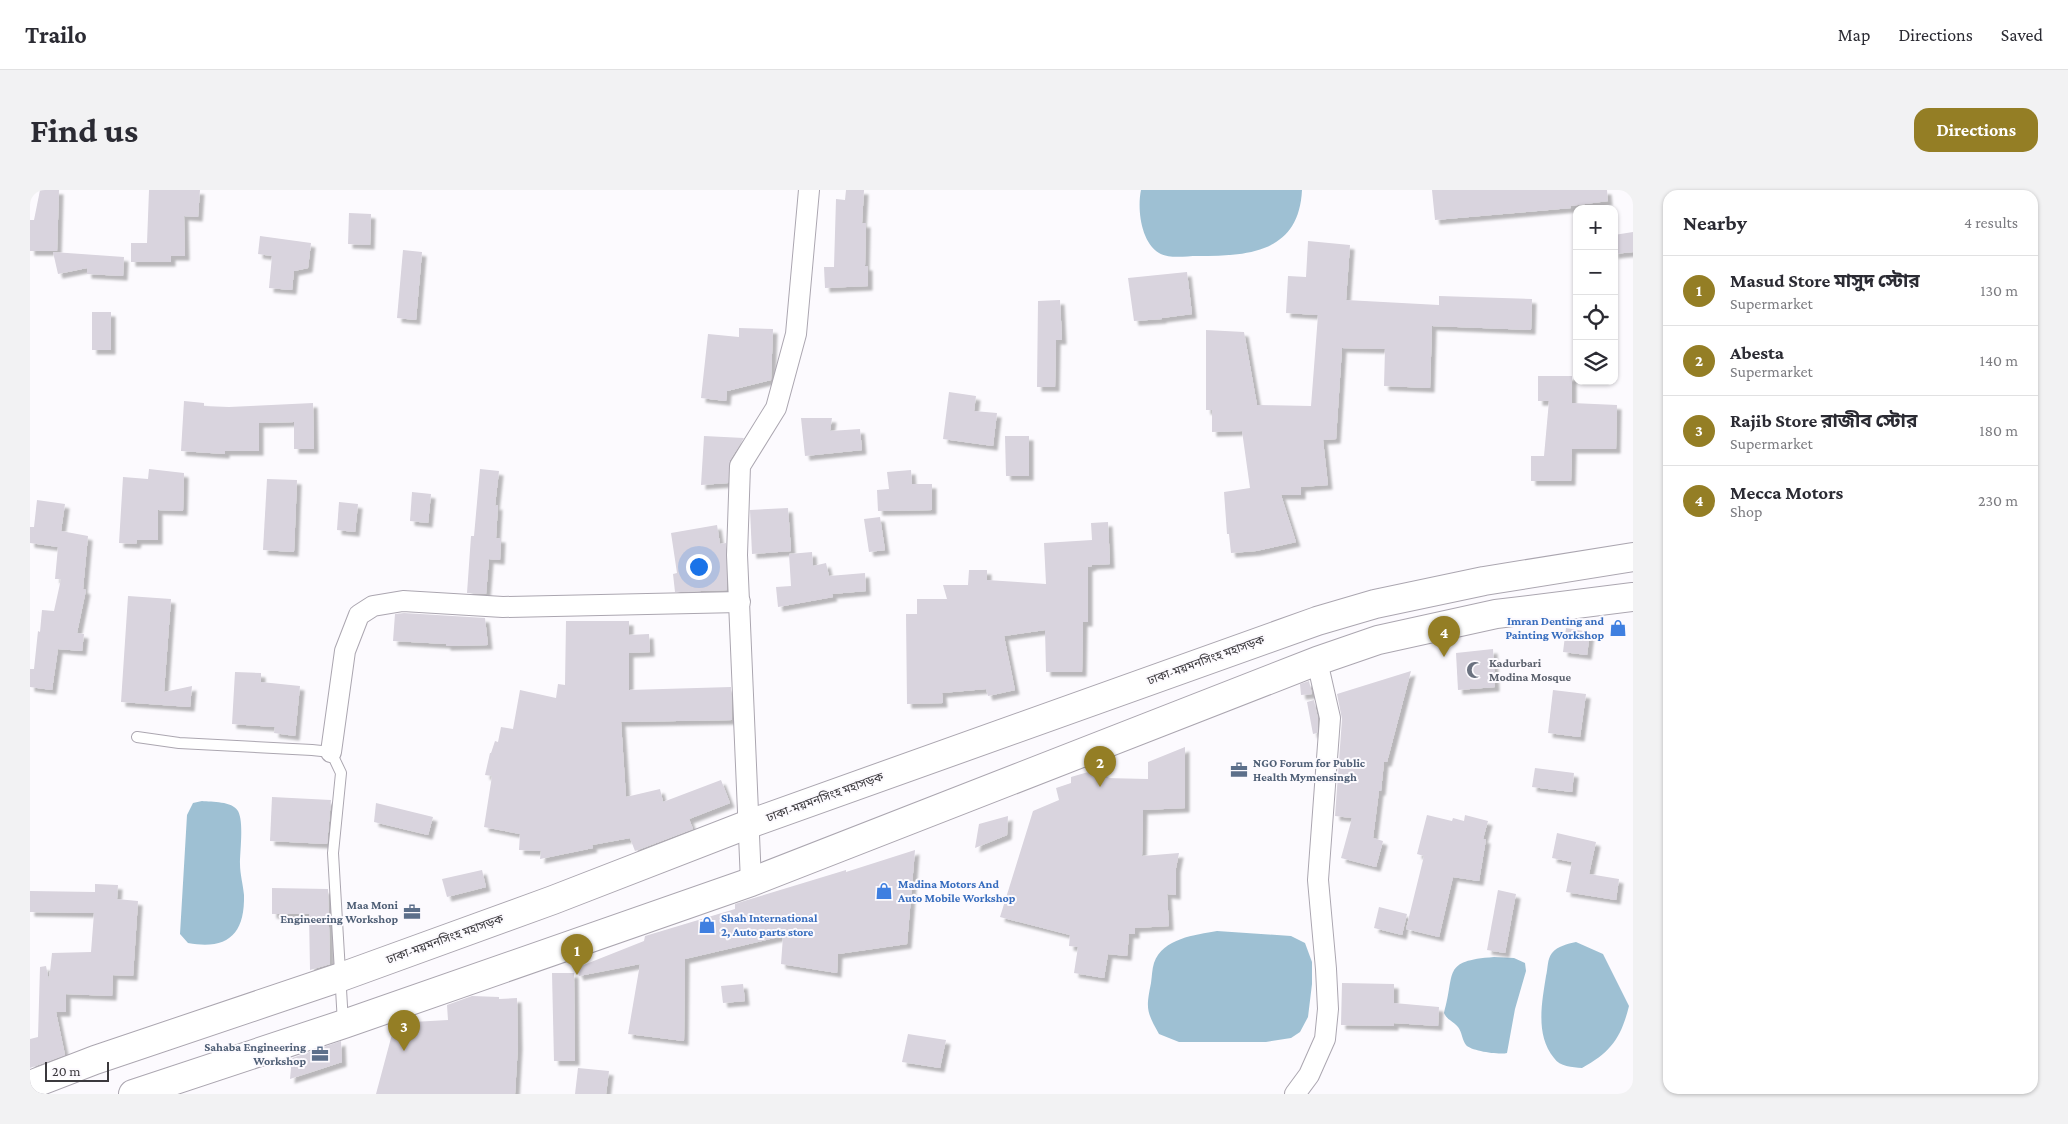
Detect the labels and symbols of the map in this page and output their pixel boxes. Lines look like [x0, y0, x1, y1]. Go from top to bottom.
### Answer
your location [686, 554, 712, 580]
place label: Imran Denting and Painting Workshop [1505, 614, 1604, 642]
pin: 4 [1428, 616, 1460, 657]
shop icon: Imran Denting and Painting Workshop [1608, 618, 1628, 638]
street label: ঢাকা-ময়মনসিংহ মহাসড়ক [1144, 631, 1267, 688]
place label: Kadurbari Modina Mosque [1489, 656, 1572, 684]
mosque icon: Kadurbari Modina Mosque [1465, 660, 1485, 680]
pin: 2 [1084, 746, 1116, 787]
place label: NGO Forum for Public Health Mymensingh [1253, 756, 1366, 784]
office icon: NGO Forum for Public Health Mymensingh [1229, 760, 1249, 780]
street label: ঢাকা-ময়মনসিংহ মহাসড়ক [763, 768, 886, 825]
place label: Madina Motors And Auto Mobile Workshop [897, 877, 1016, 905]
shop icon: Madina Motors And Auto Mobile Workshop [874, 881, 894, 901]
place label: Maa Moni Engineering Workshop [280, 898, 399, 926]
office icon: Maa Moni Engineering Workshop [402, 902, 422, 922]
street label: ঢাকা-ময়মনসিংহ মহাসড়ক [383, 910, 506, 967]
place label: Shah International 2, Auto parts store [721, 911, 818, 939]
shop icon: Shah International 2, Auto parts store [697, 915, 717, 935]
pin: 1 [561, 934, 593, 975]
pin: 3 [388, 1010, 420, 1051]
place label: Sahaba Engineering Workshop [204, 1040, 306, 1068]
office icon: Sahaba Engineering Workshop [310, 1044, 330, 1064]
scale bar [45, 1059, 109, 1082]

